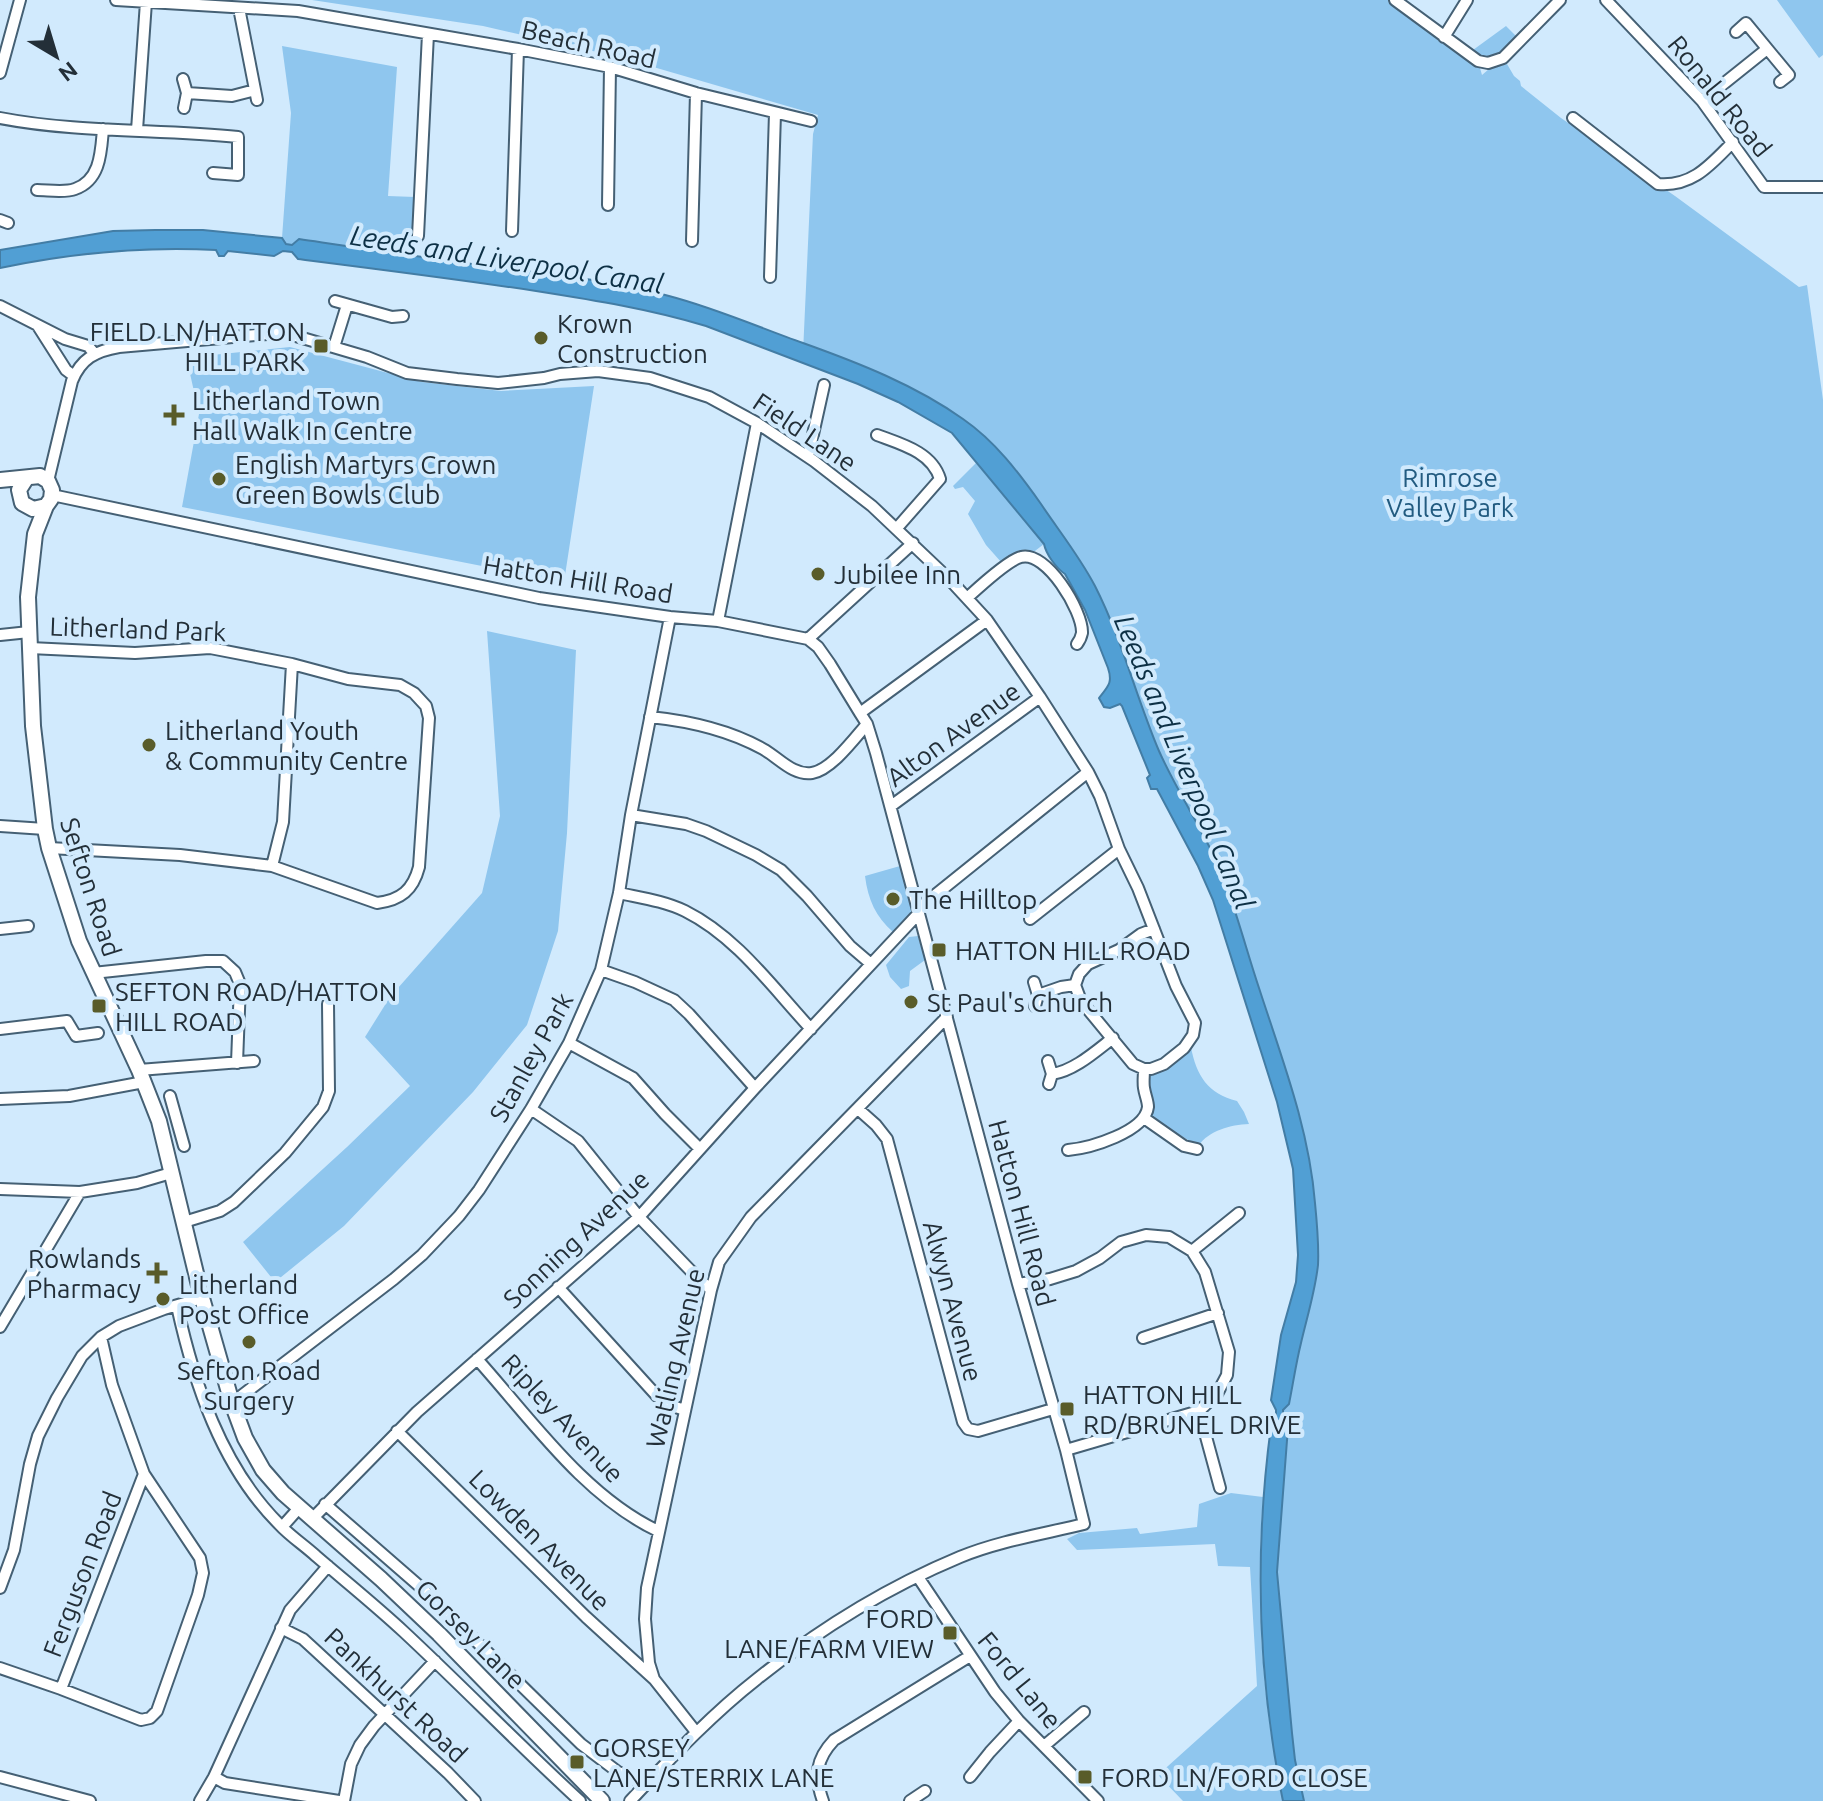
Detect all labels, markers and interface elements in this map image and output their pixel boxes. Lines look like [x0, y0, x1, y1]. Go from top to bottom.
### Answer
street label: Beach Road [519, 14, 659, 74]
north arrow [16, 16, 96, 96]
street label: Ronald Road [1662, 30, 1778, 162]
text: N [54, 57, 83, 87]
water label: Leeds and Liverpool Canal [348, 219, 666, 299]
place label: Krown Construction [557, 309, 708, 368]
place label: FIELD LN/HATTON HILL PARK [90, 317, 305, 376]
marker: Krown Construction [532, 329, 550, 347]
marker: FIELD LN/HATTON HILL PARK [312, 337, 330, 355]
place label: Litherland Town Hall Walk In Centre [192, 386, 413, 445]
street label: Field Lane [748, 387, 862, 477]
marker: Litherland Town Hall Walk In Centre [163, 404, 185, 426]
place label: English Martyrs Crown Green Bowls Club [235, 450, 496, 509]
park label: Rimrose Valley Park [1386, 463, 1514, 522]
marker: English Martyrs Crown Green Bowls Club [210, 470, 228, 488]
street label: Hatton Hill Road [481, 550, 675, 608]
place label: Jubilee Inn [834, 560, 961, 589]
marker: Jubilee Inn [809, 565, 827, 583]
water label: Leeds and Liverpool Canal [1109, 610, 1261, 914]
street label: Litherland Park [49, 611, 227, 647]
street label: Alton Avenue [881, 676, 1025, 792]
place label: Litherland Youth & Community Centre [165, 716, 408, 775]
marker: Litherland Youth & Community Centre [140, 736, 158, 754]
street label: Sefton Road [55, 814, 127, 960]
place label: The Hilltop [909, 885, 1037, 914]
marker: The Hilltop [884, 890, 902, 908]
place label: HATTON HILL ROAD [955, 936, 1191, 965]
marker: HATTON HILL ROAD [930, 941, 948, 959]
place label: SEFTON ROAD/HATTON HILL ROAD [115, 977, 397, 1036]
street label: Stanley Park [484, 987, 578, 1127]
place label: St Paul's Church [927, 988, 1113, 1017]
marker: St Paul's Church [902, 993, 920, 1011]
marker: SEFTON ROAD/HATTON HILL ROAD [90, 997, 108, 1015]
street label: Hatton Hill Road [983, 1117, 1061, 1309]
street label: Sonning Avenue [497, 1164, 655, 1314]
street label: Alwyn Avenue [918, 1217, 988, 1385]
place label: Rowlands Pharmacy [27, 1244, 141, 1303]
marker: Rowlands Pharmacy [148, 1264, 166, 1282]
street label: Watling Avenue [640, 1265, 710, 1451]
place label: Litherland Post Office [179, 1270, 310, 1329]
marker: Litherland Post Office [154, 1290, 172, 1308]
marker: Sefton Road Surgery [240, 1333, 258, 1351]
street label: Ripley Avenue [496, 1348, 630, 1488]
place label: Sefton Road Surgery [177, 1356, 321, 1415]
place label: HATTON HILL RD/BRUNEL DRIVE [1083, 1380, 1301, 1439]
marker: HATTON HILL RD/BRUNEL DRIVE [1058, 1400, 1076, 1418]
street label: Lowden Avenue [464, 1464, 616, 1616]
street label: Ferguson Road [37, 1487, 127, 1661]
street label: Gorsey Lane [410, 1573, 532, 1695]
place label: FORD LANE/FARM VIEW [724, 1604, 934, 1663]
street label: Pankhurst Road [319, 1622, 473, 1768]
marker: FORD LANE/FARM VIEW [941, 1624, 959, 1642]
street label: Ford Lane [972, 1626, 1068, 1734]
place label: GORSEY LANE/STERRIX LANE [593, 1733, 834, 1792]
marker: GORSEY LANE/STERRIX LANE [568, 1753, 586, 1771]
place label: FORD LN/FORD CLOSE [1101, 1763, 1368, 1792]
marker: FORD LN/FORD CLOSE [1076, 1768, 1094, 1786]

